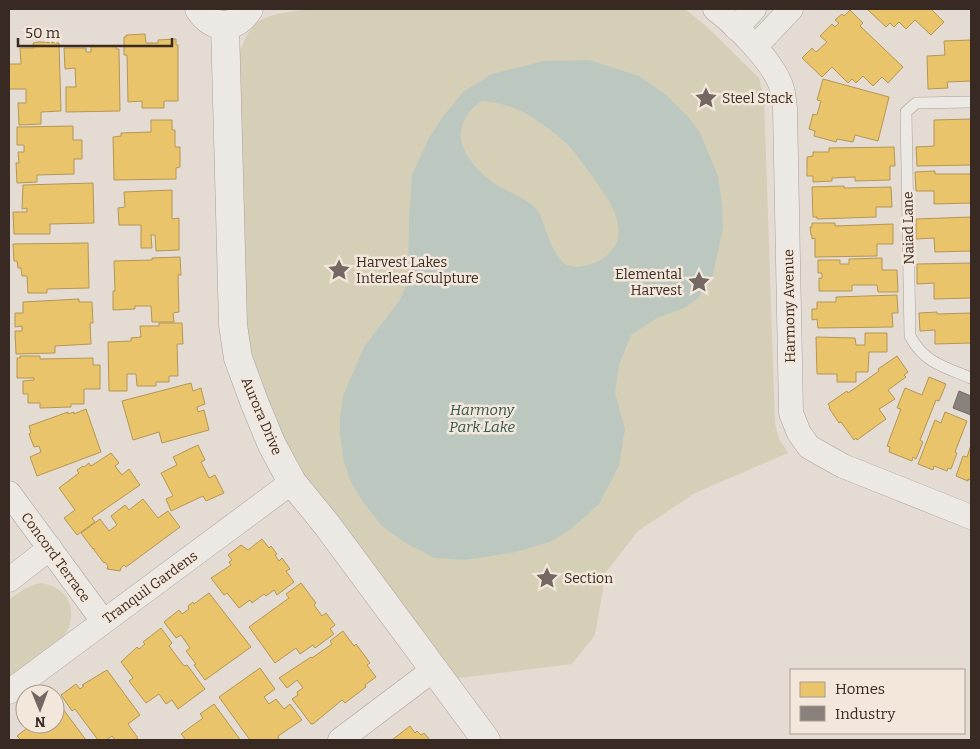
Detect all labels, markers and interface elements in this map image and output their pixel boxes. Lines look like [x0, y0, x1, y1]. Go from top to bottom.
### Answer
scale bar [18, 15, 171, 47]
text: 50 m [25, 24, 61, 42]
place icon: Steel Stack [693, 85, 719, 111]
place label: Steel Stack [722, 90, 793, 107]
street label: Naiad Lane [899, 191, 918, 265]
street label: Harmony Avenue [780, 249, 799, 363]
place label: Harvest Lakes Interleaf Sculpture [356, 254, 479, 287]
place icon: Harvest Lakes Interleaf Sculpture [326, 257, 352, 283]
place label: Elemental Harvest [615, 266, 682, 299]
place icon: Elemental Harvest [686, 269, 712, 295]
street label: Aurora Drive [238, 375, 286, 458]
water label: Harmony Park Lake [449, 401, 516, 436]
street label: Concord Terrace [17, 509, 94, 605]
street label: Tranquil Gardens [100, 547, 201, 628]
place icon: Section [534, 565, 560, 591]
place label: Section [564, 570, 613, 587]
legend [790, 669, 965, 734]
text: Homes [835, 680, 885, 698]
north arrow [15, 684, 65, 734]
text: Industry [835, 705, 895, 723]
text: N [34, 713, 46, 730]

